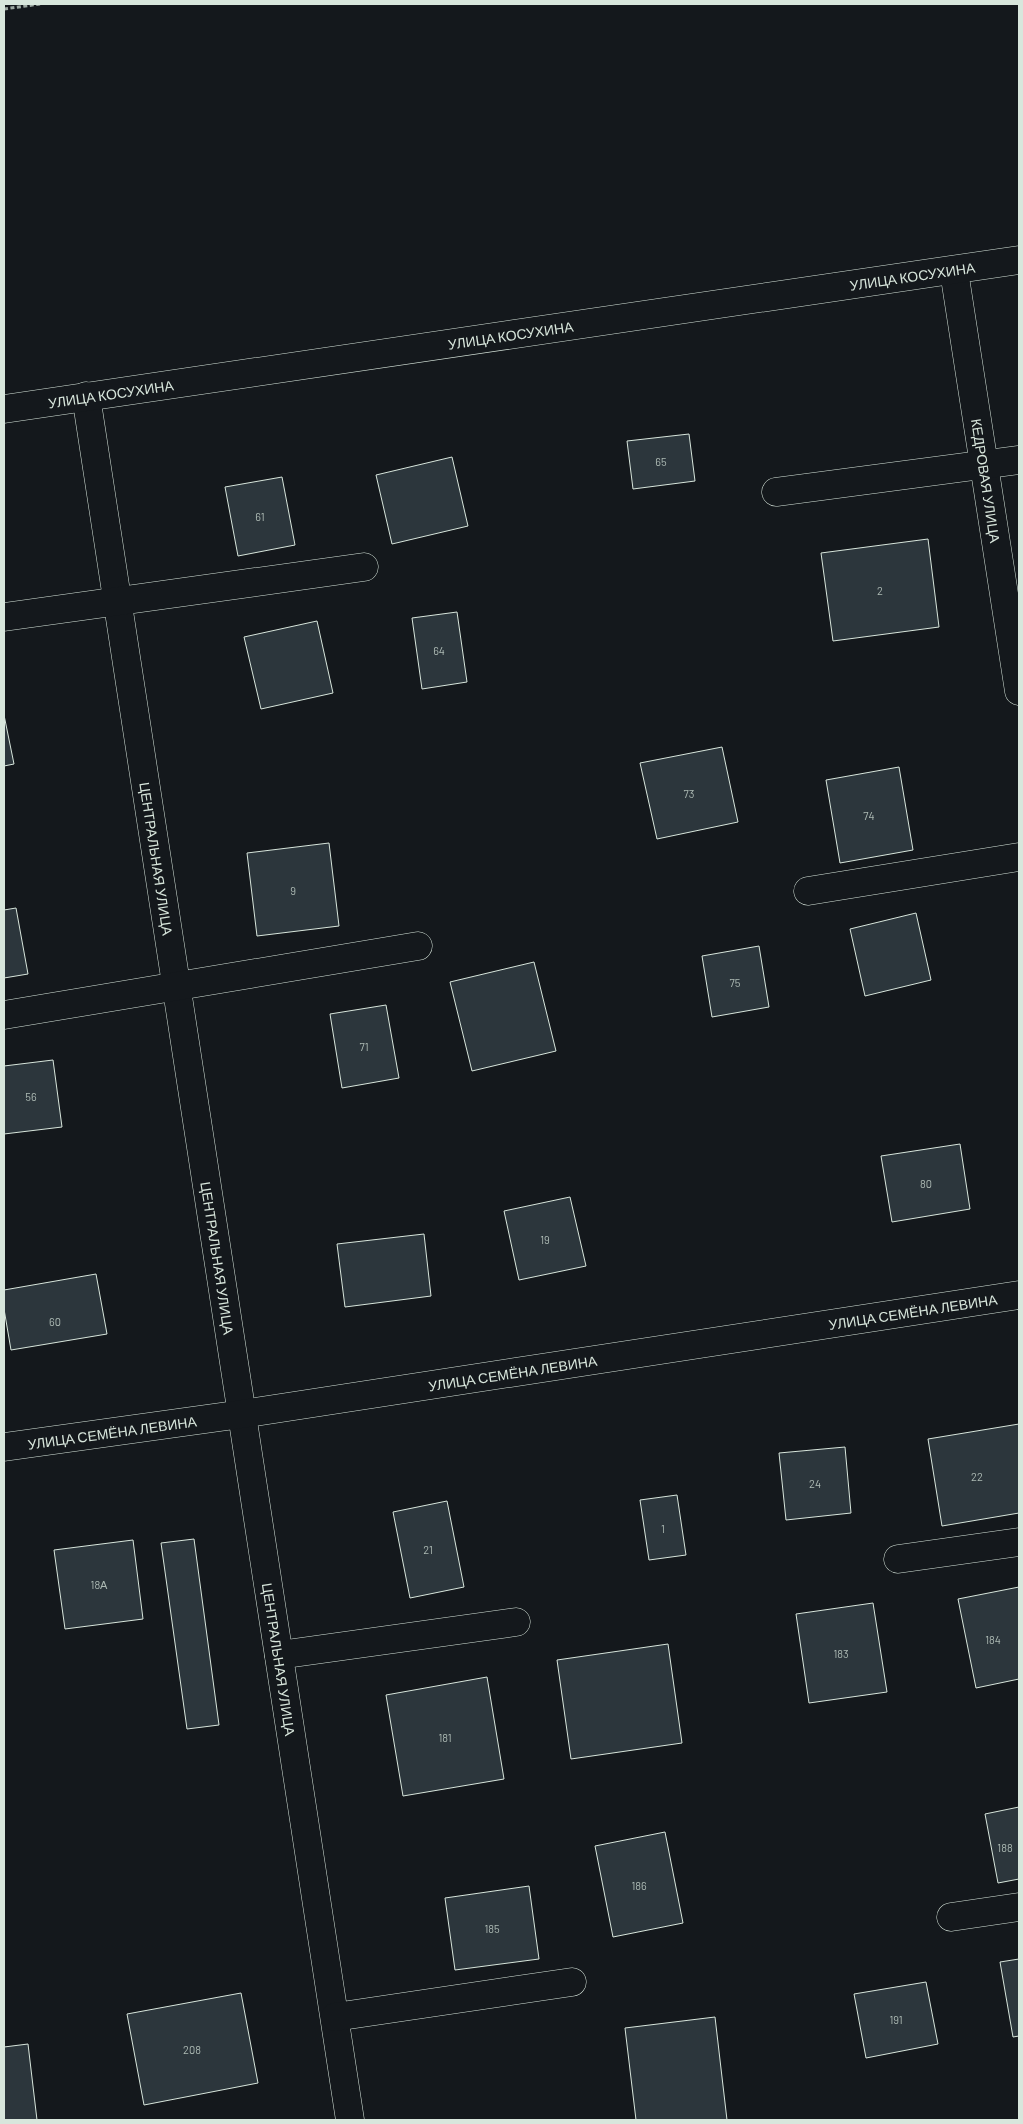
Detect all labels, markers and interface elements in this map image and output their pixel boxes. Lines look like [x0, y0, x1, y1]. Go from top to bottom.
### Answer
street label: УЛИЦА КОСУХИНА [848, 258, 977, 293]
street label: УЛИЦА КОСУХИНА [447, 317, 575, 352]
street label: УЛИЦА КОСУХИНА [47, 376, 175, 411]
street label: КЕДРОВАЯ УЛИЦА [968, 417, 1005, 544]
house number: 65 [655, 455, 667, 468]
house number: 61 [255, 510, 265, 523]
house number: 2 [877, 584, 883, 597]
house number: 64 [433, 644, 445, 657]
street label: ЦЕНТРАЛЬНАЯ УЛИЦА [137, 781, 177, 937]
house number: 73 [684, 787, 694, 800]
house number: 74 [863, 809, 875, 822]
house number: 9 [290, 884, 296, 897]
house number: 75 [730, 976, 741, 989]
house number: 71 [359, 1040, 369, 1053]
house number: 56 [25, 1090, 37, 1103]
house number: 80 [920, 1177, 932, 1190]
street label: ЦЕНТРАЛЬНАЯ УЛИЦА [198, 1180, 238, 1336]
house number: 19 [540, 1233, 550, 1246]
street label: УЛИЦА СЕМЁНА ЛЕВИНА [827, 1290, 999, 1333]
house number: 60 [49, 1315, 61, 1328]
street label: УЛИЦА СЕМЁНА ЛЕВИНА [427, 1351, 599, 1394]
street label: УЛИЦА СЕМЁНА ЛЕВИНА [26, 1412, 198, 1452]
house number: 22 [971, 1470, 983, 1483]
house number: 24 [809, 1477, 821, 1490]
house number: 1 [661, 1522, 665, 1535]
house number: 21 [423, 1543, 433, 1556]
house number: 18А [91, 1578, 108, 1591]
street label: ЦЕНТРАЛЬНАЯ УЛИЦА [259, 1582, 300, 1738]
house number: 184 [985, 1633, 1001, 1646]
house number: 183 [833, 1647, 849, 1660]
house number: 181 [438, 1731, 452, 1744]
house number: 188 [997, 1841, 1013, 1854]
house number: 186 [631, 1879, 647, 1892]
house number: 185 [484, 1922, 500, 1935]
house number: 191 [889, 2013, 903, 2026]
house number: 208 [183, 2043, 201, 2056]

